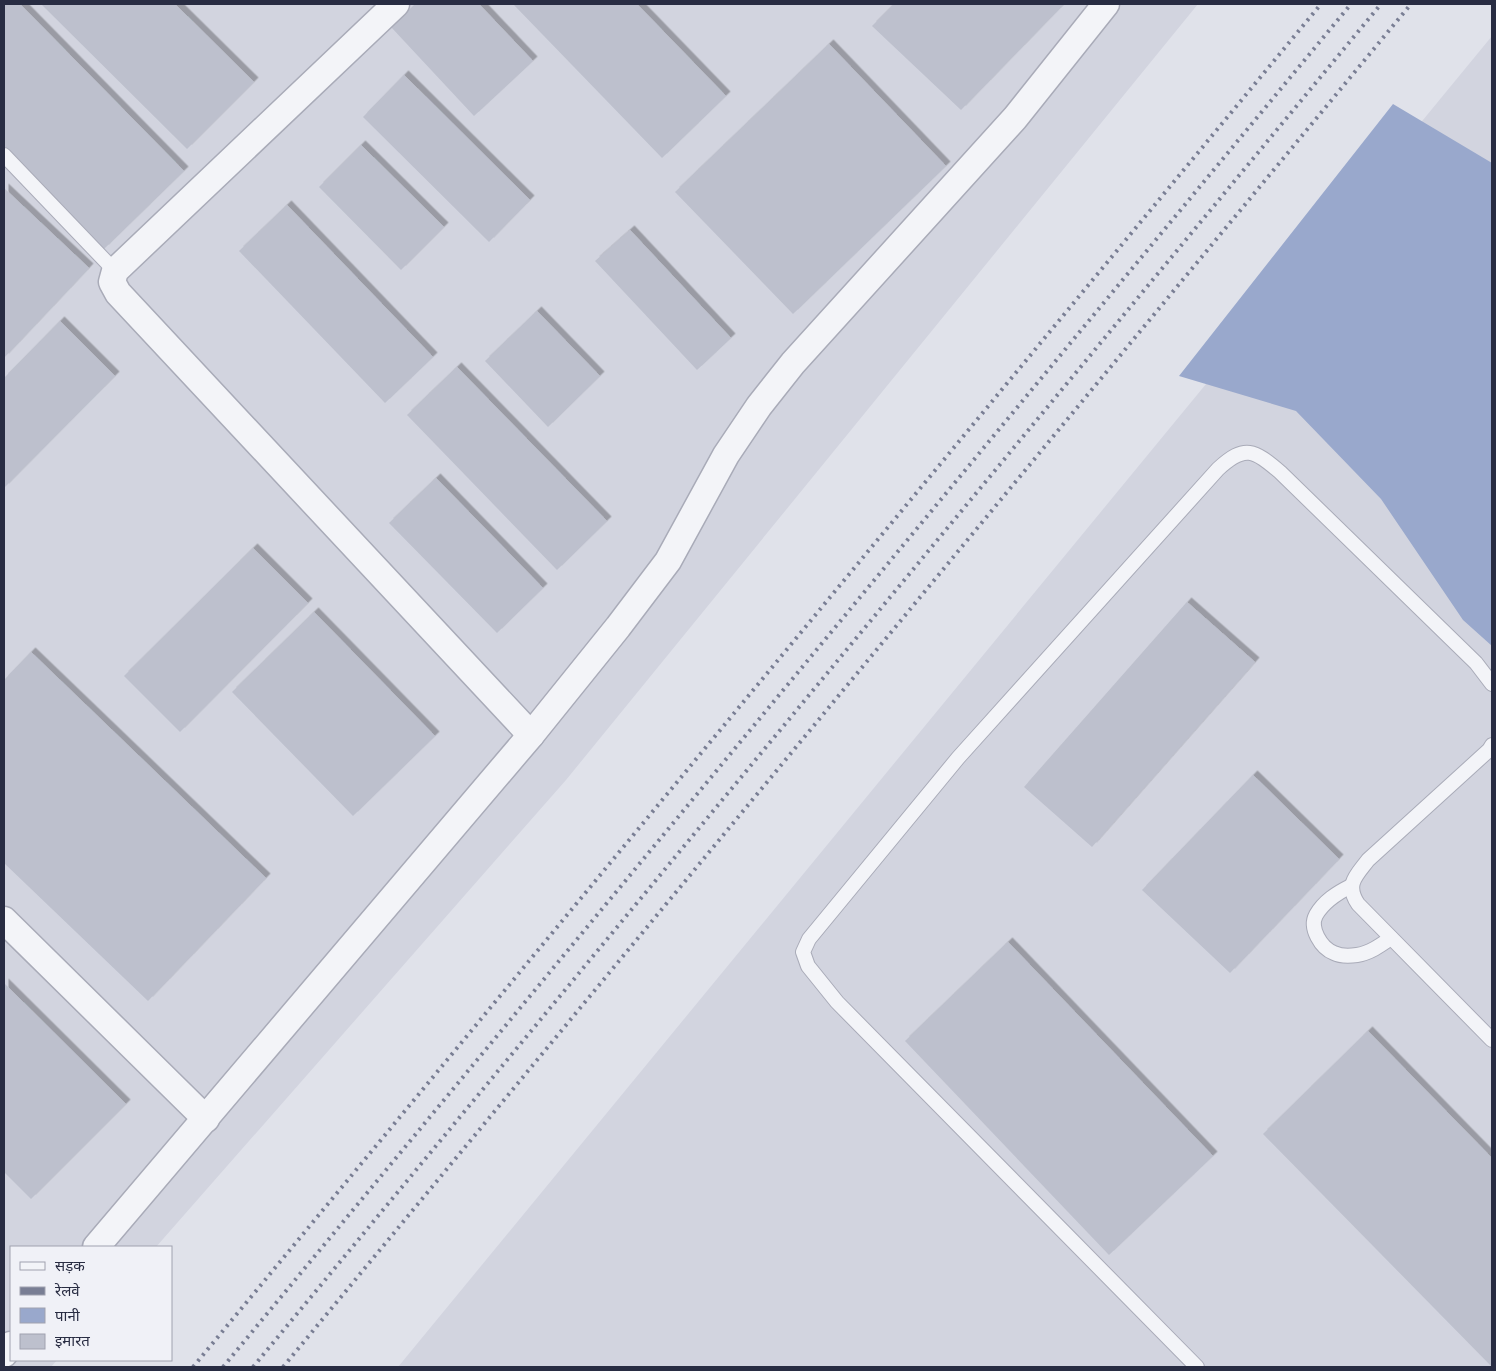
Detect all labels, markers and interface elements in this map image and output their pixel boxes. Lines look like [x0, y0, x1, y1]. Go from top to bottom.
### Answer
legend [10, 1246, 172, 1361]
text: सड़क [55, 1256, 85, 1274]
text: रेलवे [54, 1281, 80, 1299]
text: पानी [55, 1306, 81, 1324]
text: इमारत [55, 1331, 90, 1349]

